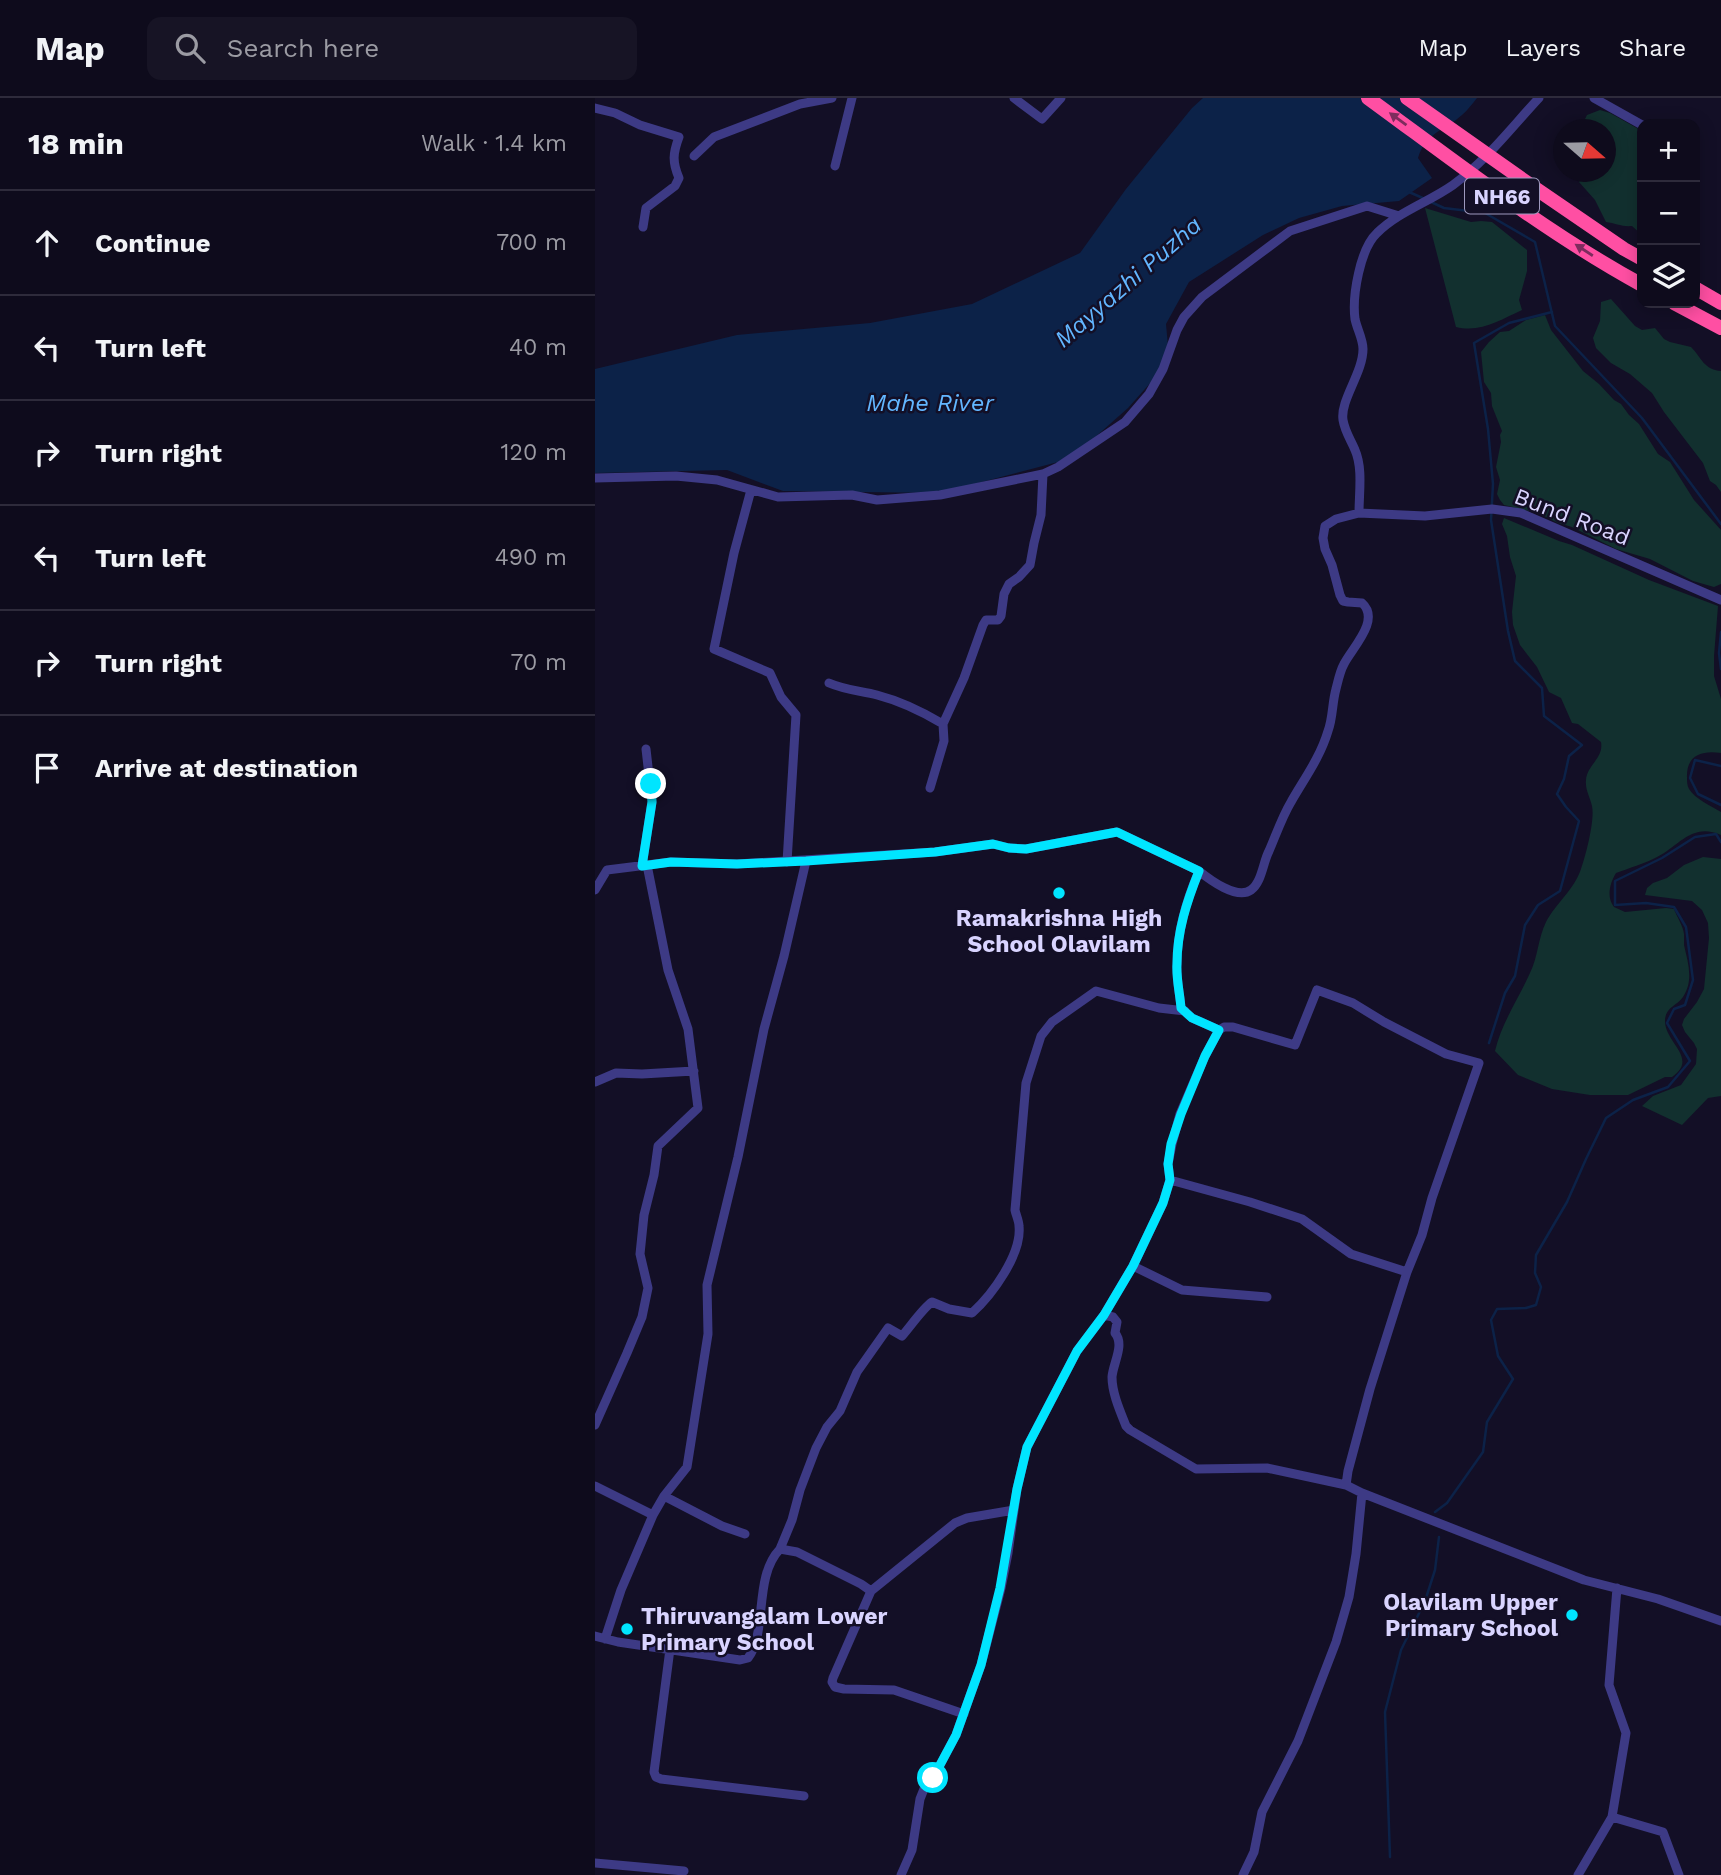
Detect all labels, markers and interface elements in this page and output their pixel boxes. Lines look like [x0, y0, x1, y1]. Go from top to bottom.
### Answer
search box [147, 17, 637, 80]
text: Map [35, 29, 105, 68]
icon: search [171, 29, 209, 67]
text: Search here [227, 33, 379, 63]
text: Map [1419, 34, 1467, 62]
text: Layers [1505, 34, 1581, 62]
text: Share [1619, 34, 1686, 62]
one-way arrow [1389, 112, 1407, 127]
north arrow [1553, 119, 1616, 182]
map controls [1637, 119, 1700, 308]
button: + [1637, 119, 1700, 182]
text: 18 min [28, 126, 124, 161]
text: Walk · 1.4 km [421, 130, 567, 157]
road number: NH66 [1465, 178, 1539, 214]
button: − [1637, 182, 1700, 245]
water label: Mayyazhi Puzha [1049, 210, 1207, 353]
icon: ahead [28, 224, 66, 262]
text: Continue [95, 228, 211, 258]
text: 700 m [496, 229, 567, 256]
one-way arrow [1574, 243, 1594, 256]
button: layers [1637, 245, 1700, 308]
icon: left [28, 329, 66, 367]
text: Turn left [95, 333, 206, 363]
text: 40 m [509, 334, 567, 361]
water label: Mahe River [866, 389, 995, 417]
icon: right [28, 434, 66, 472]
text: Turn right [95, 438, 222, 468]
text: 120 m [501, 439, 567, 466]
street label: Bund Road [1510, 483, 1634, 551]
icon: left [28, 539, 66, 577]
text: Turn left [95, 543, 206, 573]
text: 490 m [495, 544, 567, 571]
icon: right [28, 644, 66, 682]
text: Turn right [95, 648, 222, 678]
text: 70 m [510, 649, 567, 676]
icon: arrive [28, 749, 66, 787]
text: Arrive at destination [95, 753, 358, 783]
route end [635, 768, 666, 799]
marker: Ramakrishna High School Olavilam [1051, 885, 1067, 901]
place label: Ramakrishna High School Olavilam [956, 905, 1162, 958]
place label: Olavilam Upper Primary School [1383, 1589, 1558, 1642]
place label: Thiruvangalam Lower Primary School [641, 1603, 887, 1656]
marker: Olavilam Upper Primary School [1564, 1607, 1580, 1623]
marker: Thiruvangalam Lower Primary School [619, 1621, 635, 1637]
route start [917, 1762, 948, 1793]

